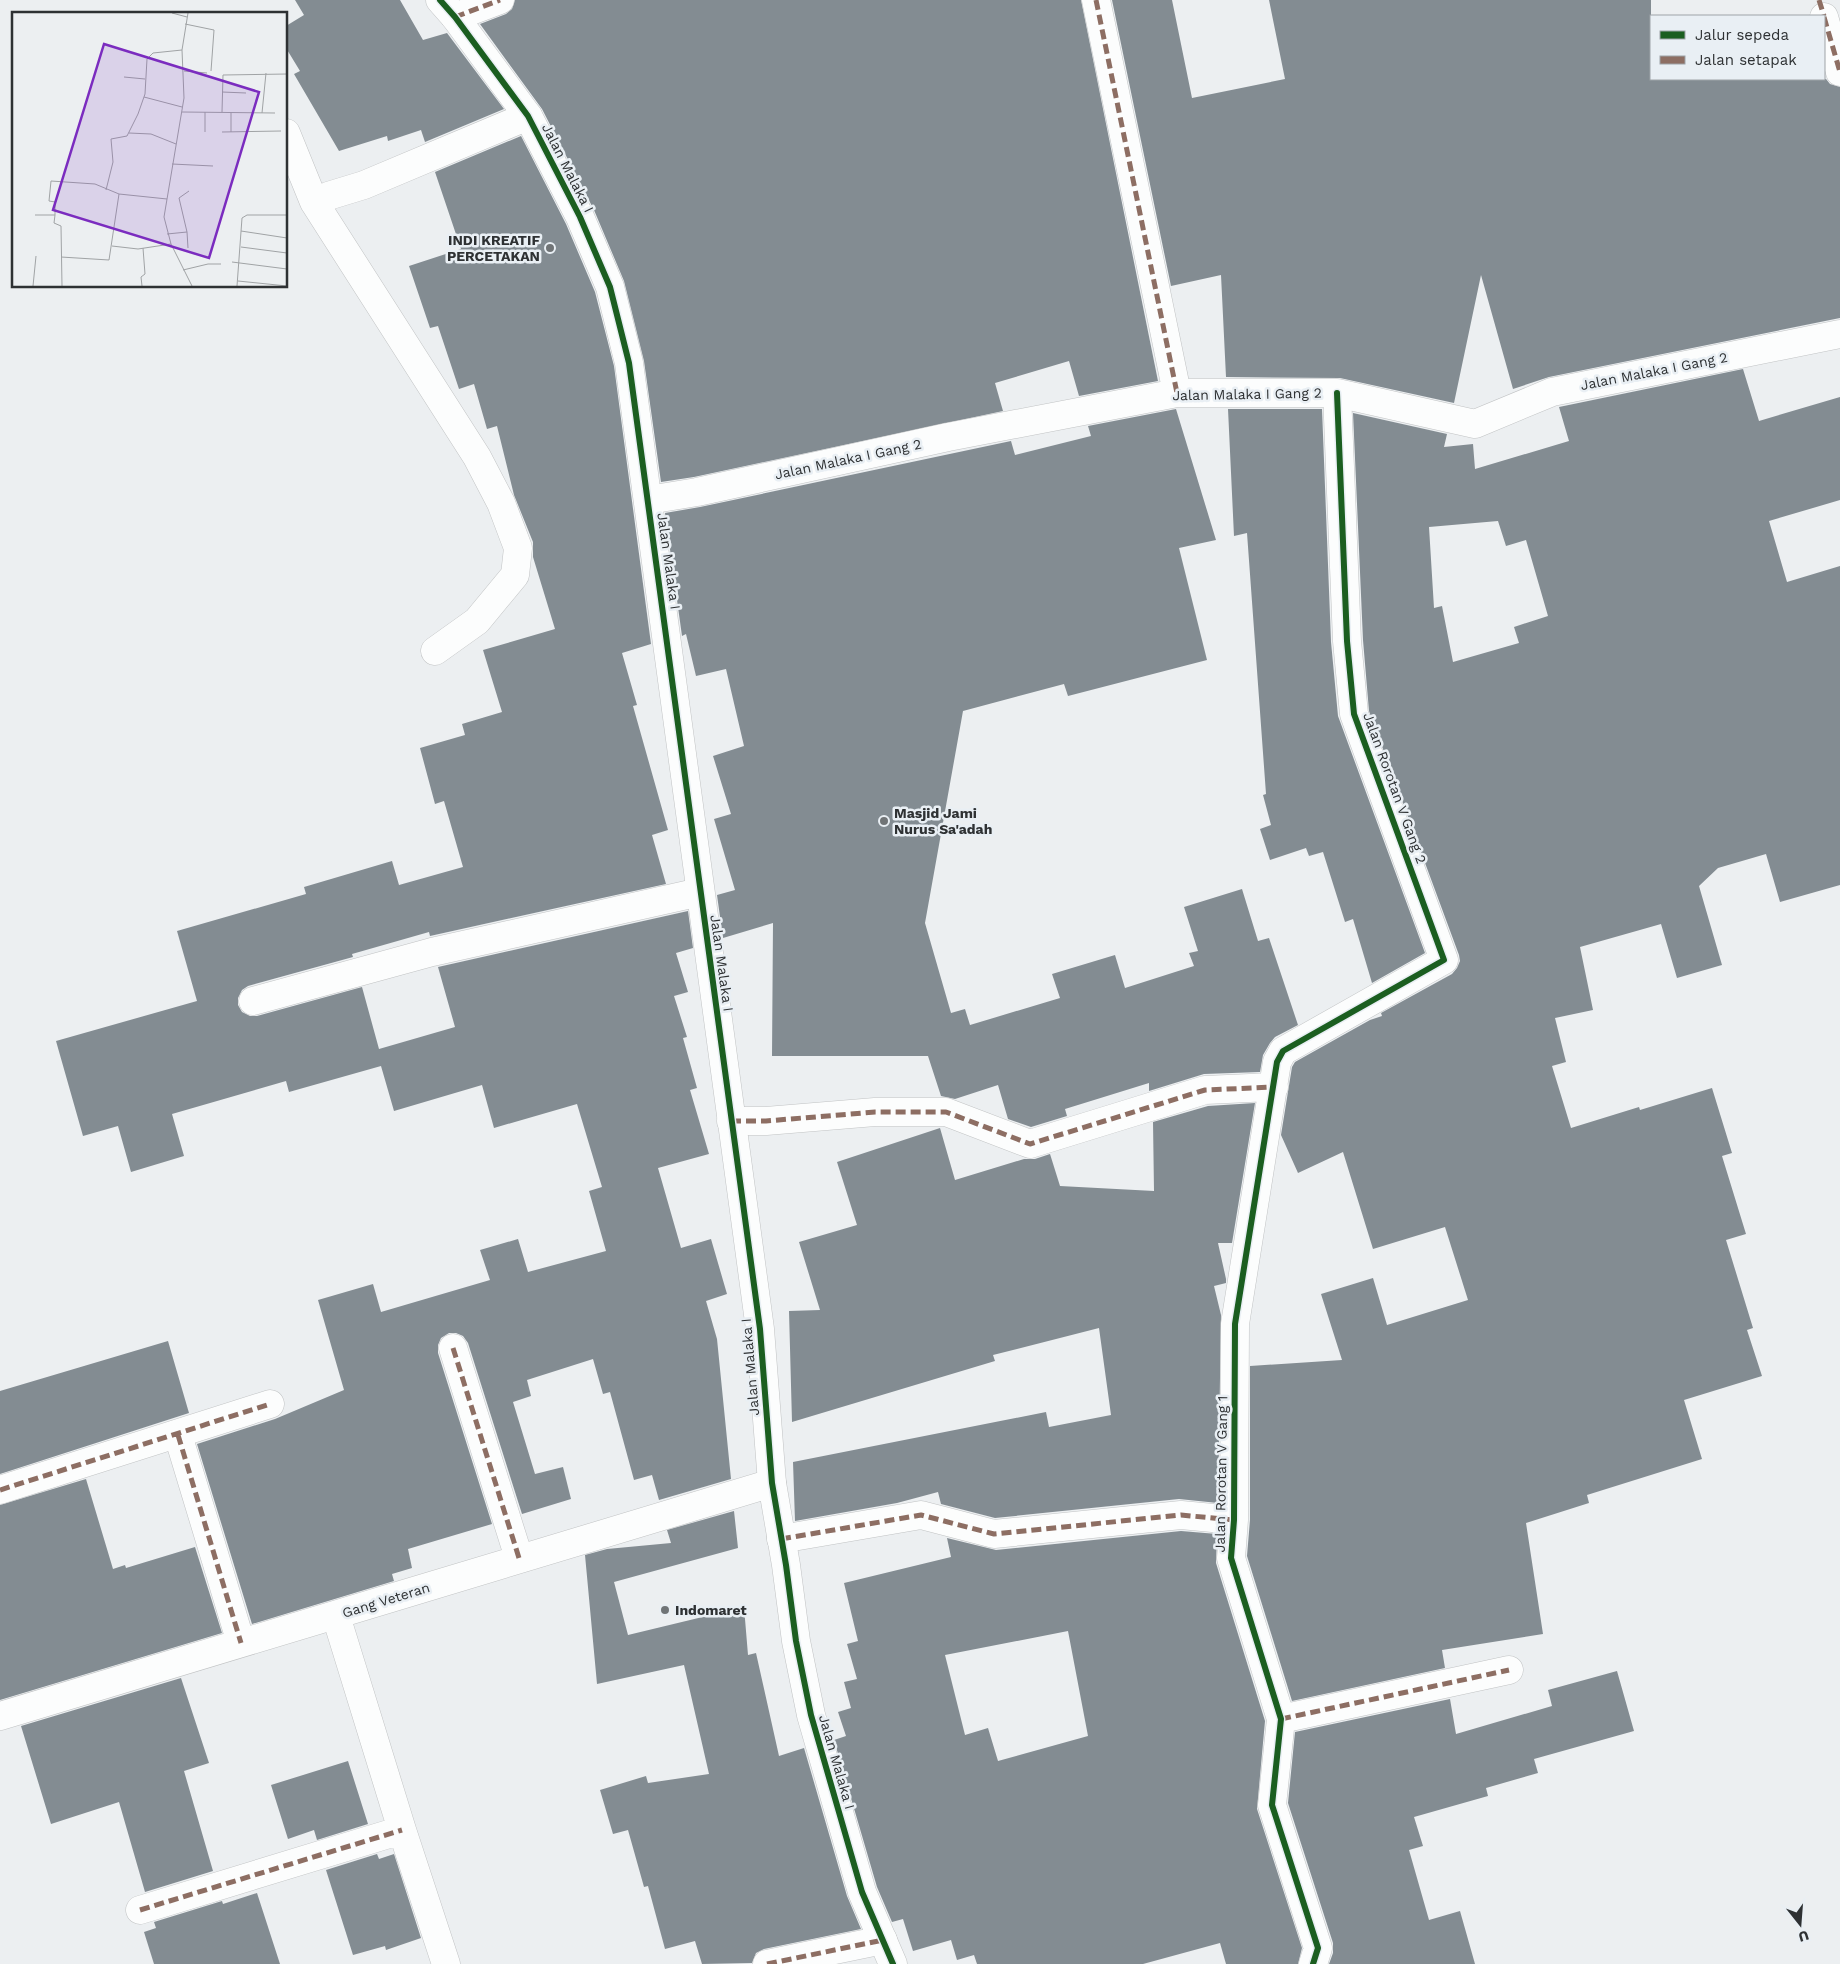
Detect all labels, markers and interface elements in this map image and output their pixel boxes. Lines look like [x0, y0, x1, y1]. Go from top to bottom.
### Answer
inset map [12, 12, 288, 288]
legend [1650, 15, 1825, 80]
text: Jalur sepeda [1695, 26, 1789, 44]
text: Jalan setapak [1695, 51, 1797, 69]
street label: Jalan Malaka I [539, 121, 597, 215]
place label: INDI KREATIF PERCETAKAN [447, 232, 540, 264]
marker: INDI KREATIF PERCETAKAN [544, 242, 556, 254]
street label: Jalan Malaka I Gang 2 [1579, 349, 1729, 393]
street label: Jalan Malaka I Gang 2 [1172, 385, 1322, 403]
street label: Jalan Malaka I Gang 2 [773, 436, 923, 482]
street label: Jalan Malaka I [654, 512, 684, 610]
street label: Jalan Rorotan V Gang 2 [1360, 710, 1430, 866]
place label: Masjid Jami Nurus Sa'adah [894, 805, 992, 837]
marker: Masjid Jami Nurus Sa'adah [878, 815, 890, 827]
street label: Jalan Malaka I [707, 914, 737, 1012]
street label: Jalan Malaka I [738, 1318, 762, 1416]
street label: Jalan Rorotan V Gang 1 [1212, 1396, 1230, 1552]
street label: Gang Veteran [340, 1579, 432, 1621]
place label: Indomaret [675, 1602, 747, 1618]
marker: Indomaret [659, 1604, 671, 1616]
street label: Jalan Malaka I [816, 1713, 858, 1811]
north arrow [1775, 1899, 1825, 1949]
text: U [1797, 1927, 1811, 1946]

